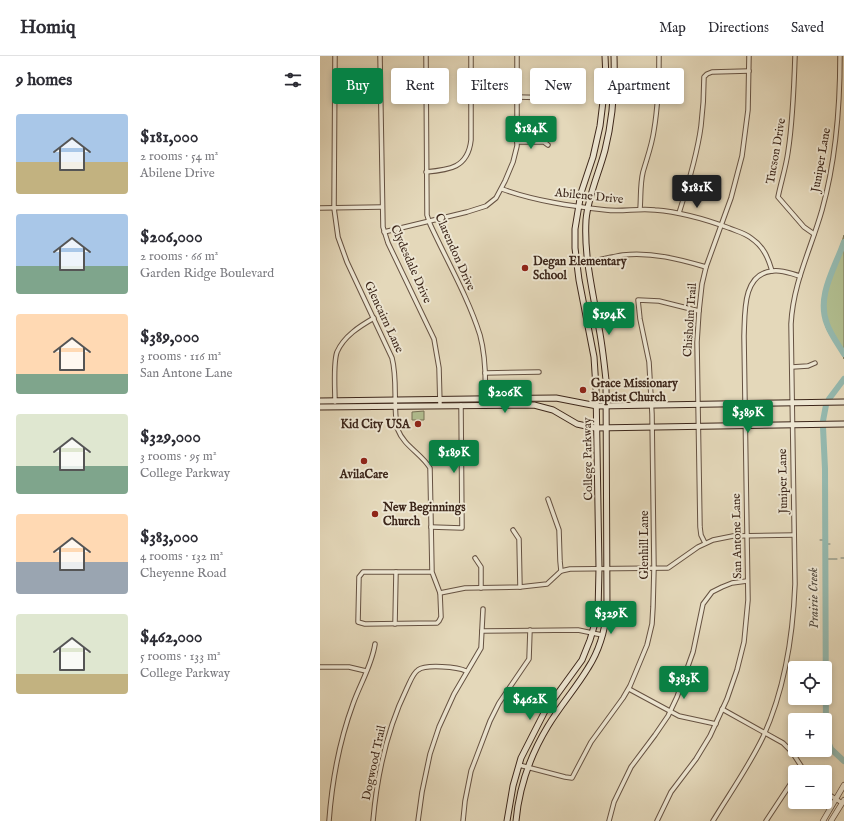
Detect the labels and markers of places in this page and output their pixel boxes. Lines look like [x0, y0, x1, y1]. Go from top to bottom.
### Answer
pin: $184K [503, 116, 559, 150]
pin: $181K [669, 175, 725, 209]
place label: Degan Elementary School [533, 254, 628, 283]
marker: Degan Elementary School [520, 263, 530, 273]
pin: $194K [581, 302, 637, 336]
place label: Grace Missionary Baptist Church [591, 376, 679, 406]
pin: $206K [477, 380, 533, 414]
marker: Grace Missionary Baptist Church [578, 385, 588, 395]
pin: $389K [720, 400, 776, 434]
place label: Kid City USA [340, 417, 411, 433]
marker: Kid City USA [413, 419, 423, 429]
pin: $189K [426, 440, 482, 474]
marker: AvilaCare [359, 456, 369, 466]
place label: AvilaCare [339, 467, 389, 482]
place label: New Beginnings Church [382, 500, 466, 529]
marker: New Beginnings Church [370, 509, 380, 519]
pin: $329K [583, 601, 639, 635]
pin: $383K [656, 666, 712, 700]
pin: $462K [502, 687, 558, 721]

